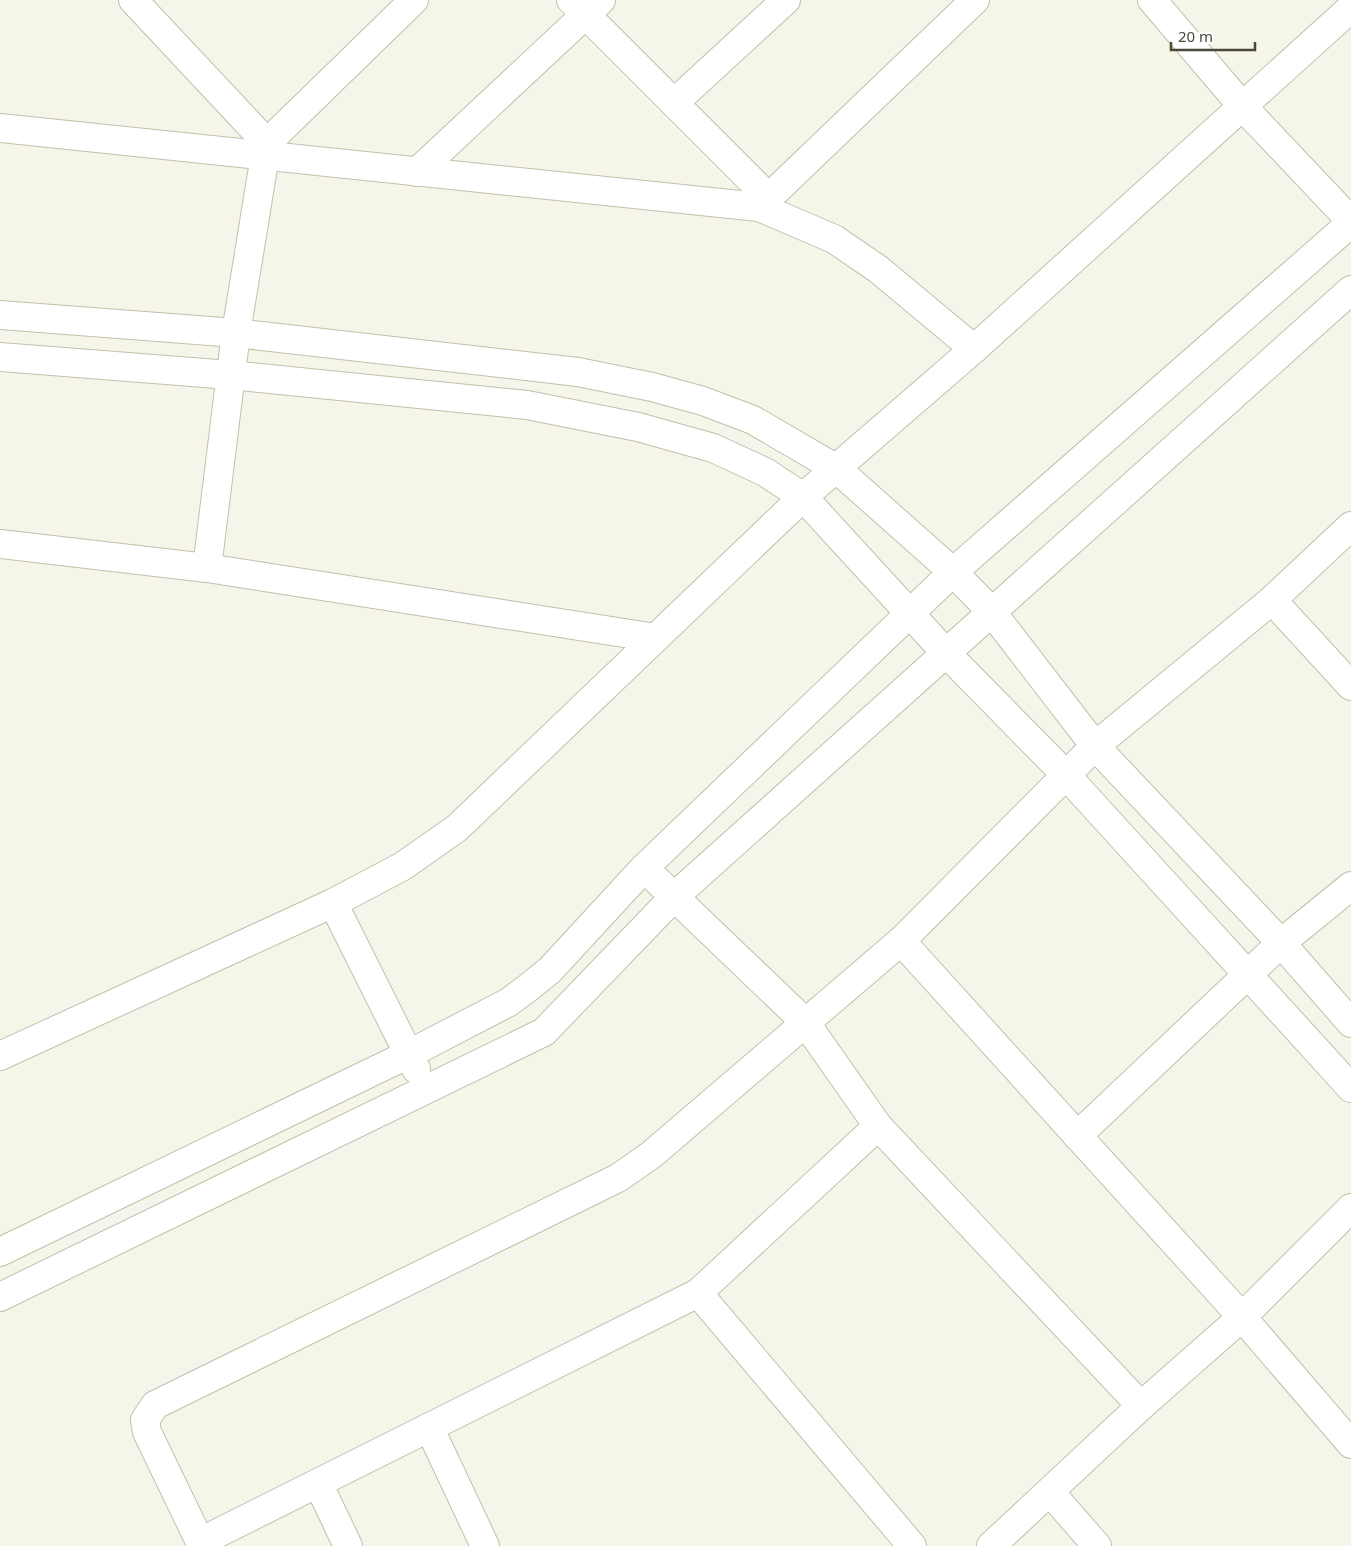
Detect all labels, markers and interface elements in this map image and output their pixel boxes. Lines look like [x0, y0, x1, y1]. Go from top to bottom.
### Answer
scale bar [1171, 20, 1255, 52]
text: 20 m [1178, 26, 1213, 46]

